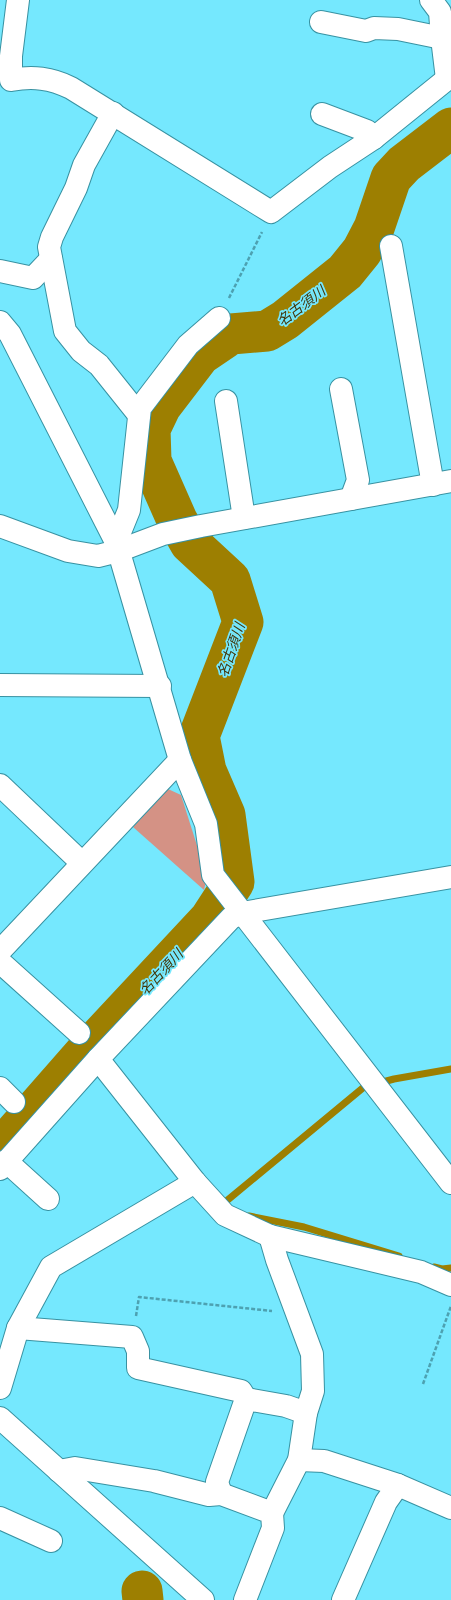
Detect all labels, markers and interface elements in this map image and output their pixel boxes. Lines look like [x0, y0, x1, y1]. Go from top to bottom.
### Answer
water label: 名古須川 [273, 280, 332, 332]
water label: 名古須川 [212, 618, 251, 680]
water label: 名古須川 [135, 943, 190, 1000]

